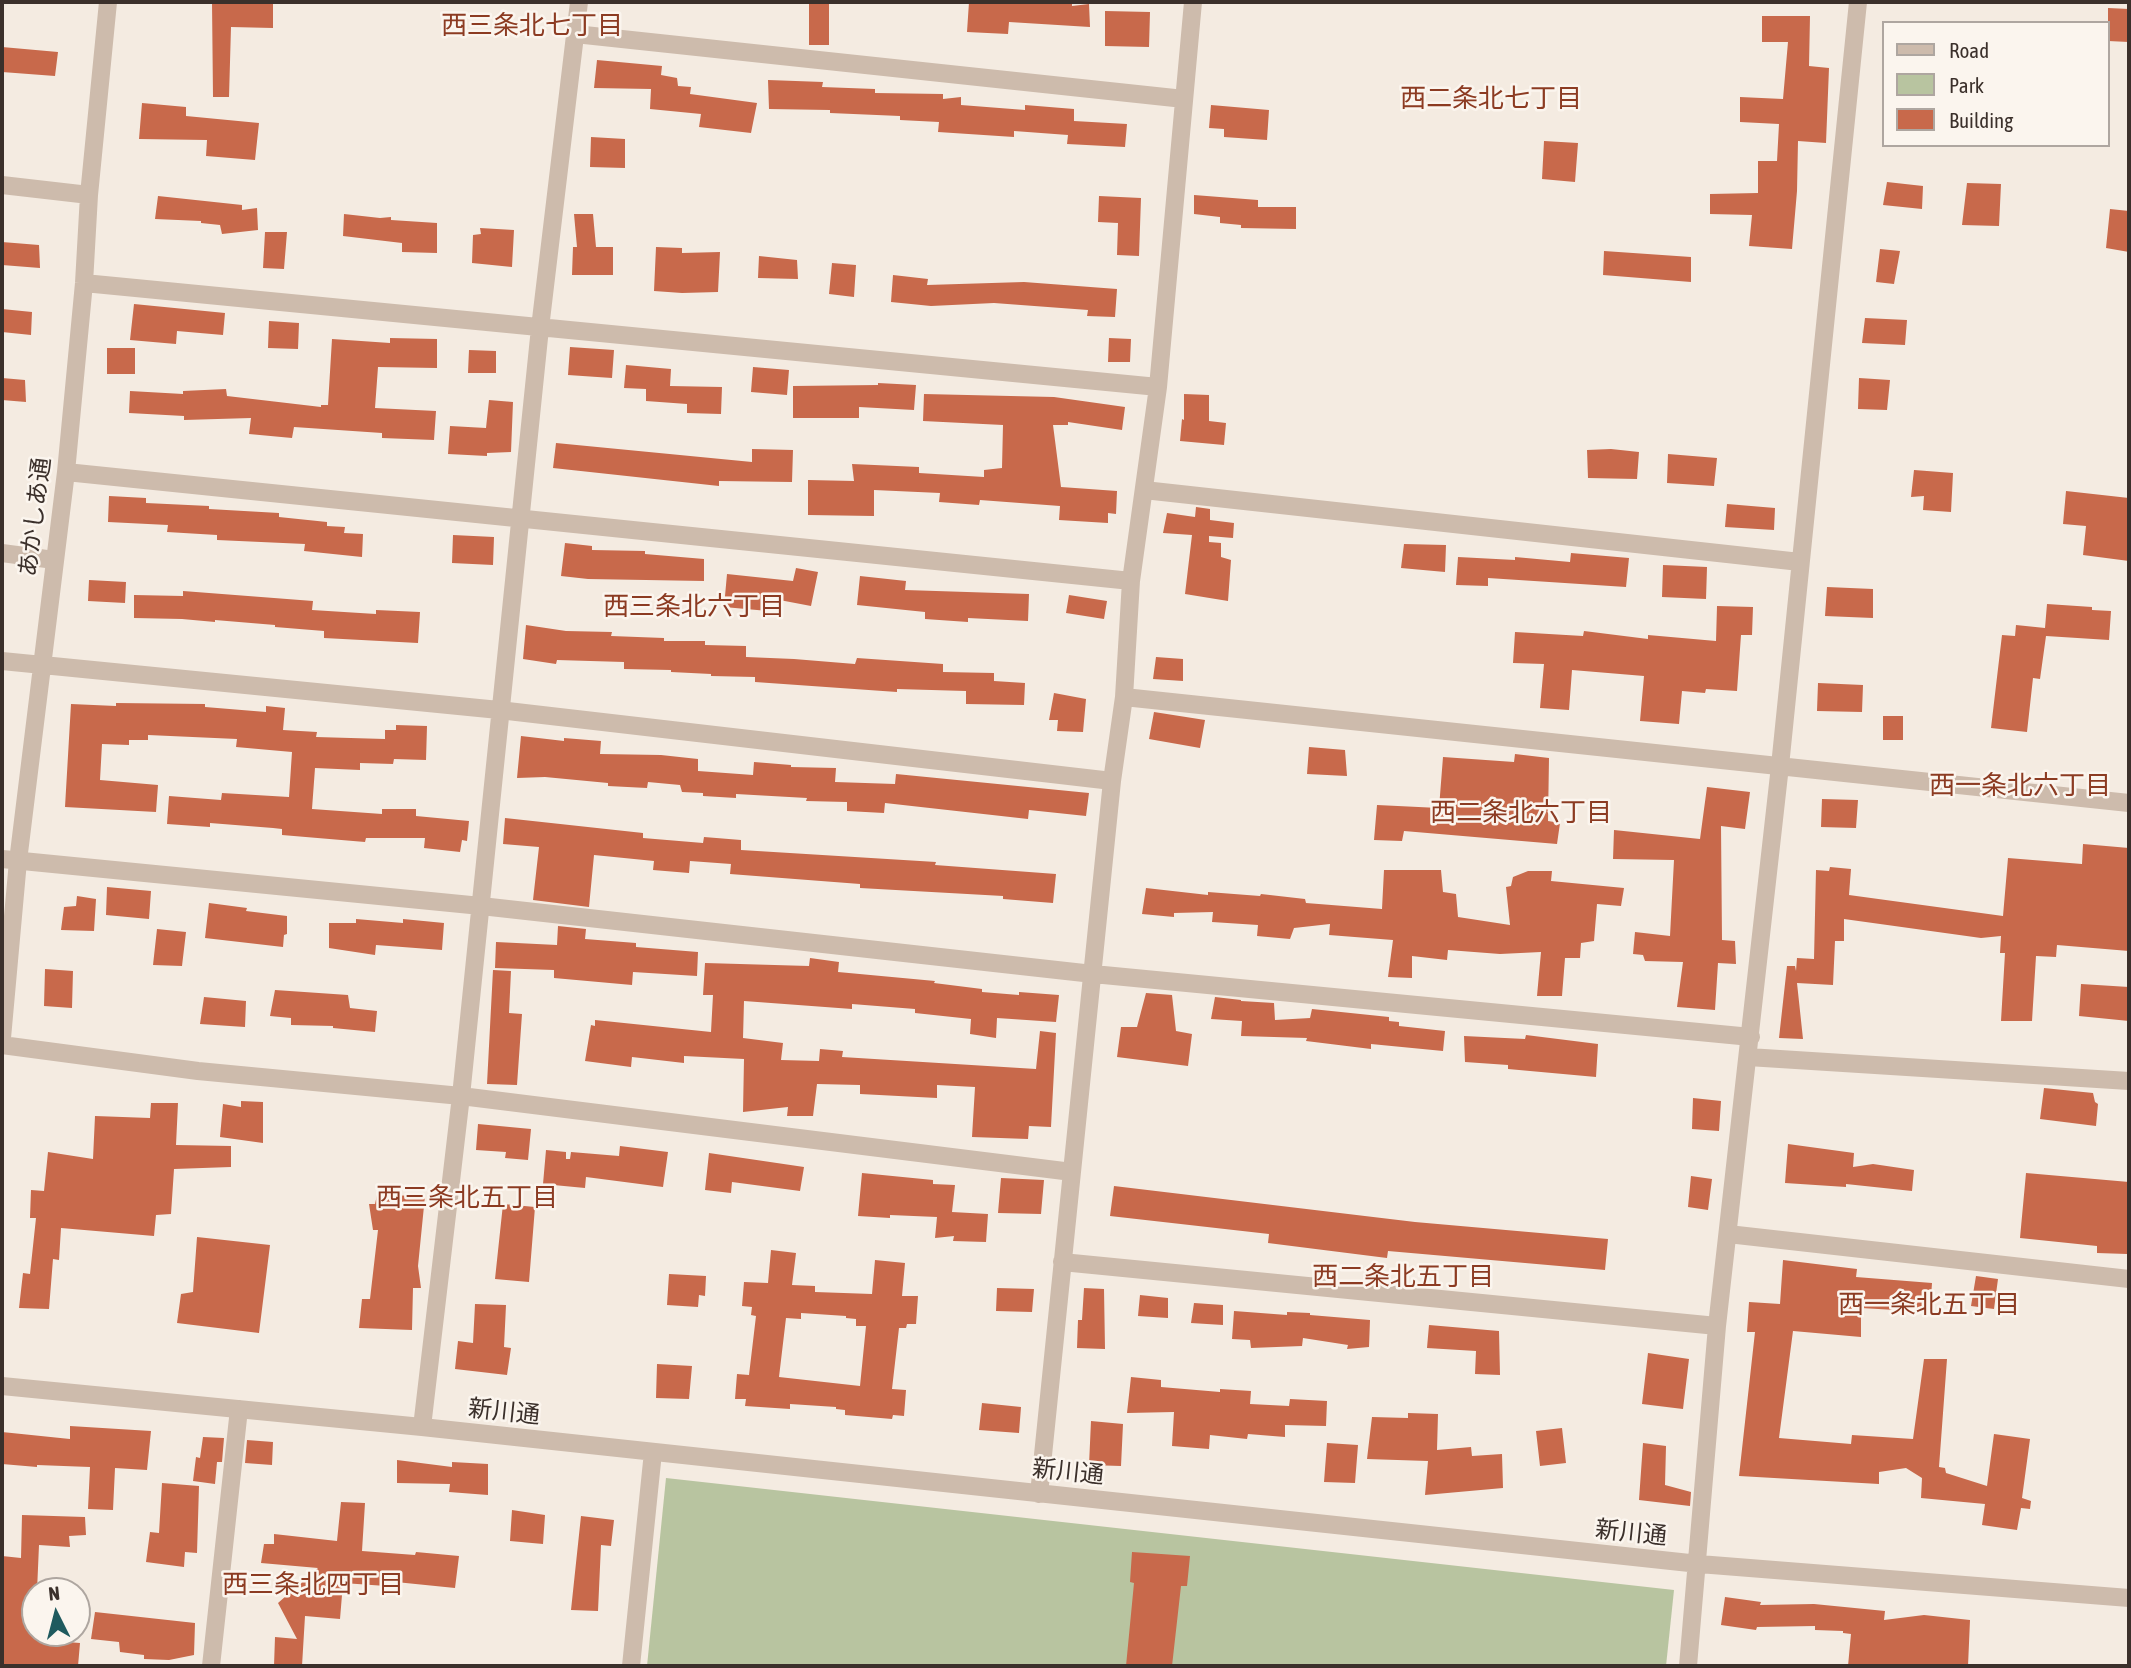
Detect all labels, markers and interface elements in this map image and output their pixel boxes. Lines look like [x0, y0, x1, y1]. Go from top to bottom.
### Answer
district label: 西三条北七丁目 [441, 10, 623, 42]
legend [1882, 21, 2110, 147]
text: Road [1949, 38, 1989, 62]
text: Park [1949, 73, 1984, 97]
district label: 西二条北七丁目 [1400, 83, 1582, 115]
text: Building [1949, 108, 2013, 132]
street label: あかしあ通 [13, 456, 57, 578]
district label: 西三条北六丁目 [603, 591, 785, 623]
district label: 西一条北六丁目 [1929, 770, 2111, 802]
district label: 西二条北六丁目 [1430, 797, 1612, 829]
district label: 西三条北五丁目 [376, 1182, 558, 1214]
district label: 西二条北五丁目 [1312, 1261, 1494, 1293]
district label: 西一条北五丁目 [1838, 1289, 2020, 1321]
street label: 新川通 [467, 1394, 541, 1430]
street label: 新川通 [1031, 1454, 1105, 1490]
street label: 新川通 [1594, 1515, 1668, 1551]
district label: 西三条北四丁目 [222, 1569, 404, 1601]
north arrow [21, 1577, 91, 1647]
text: N [47, 1582, 61, 1605]

